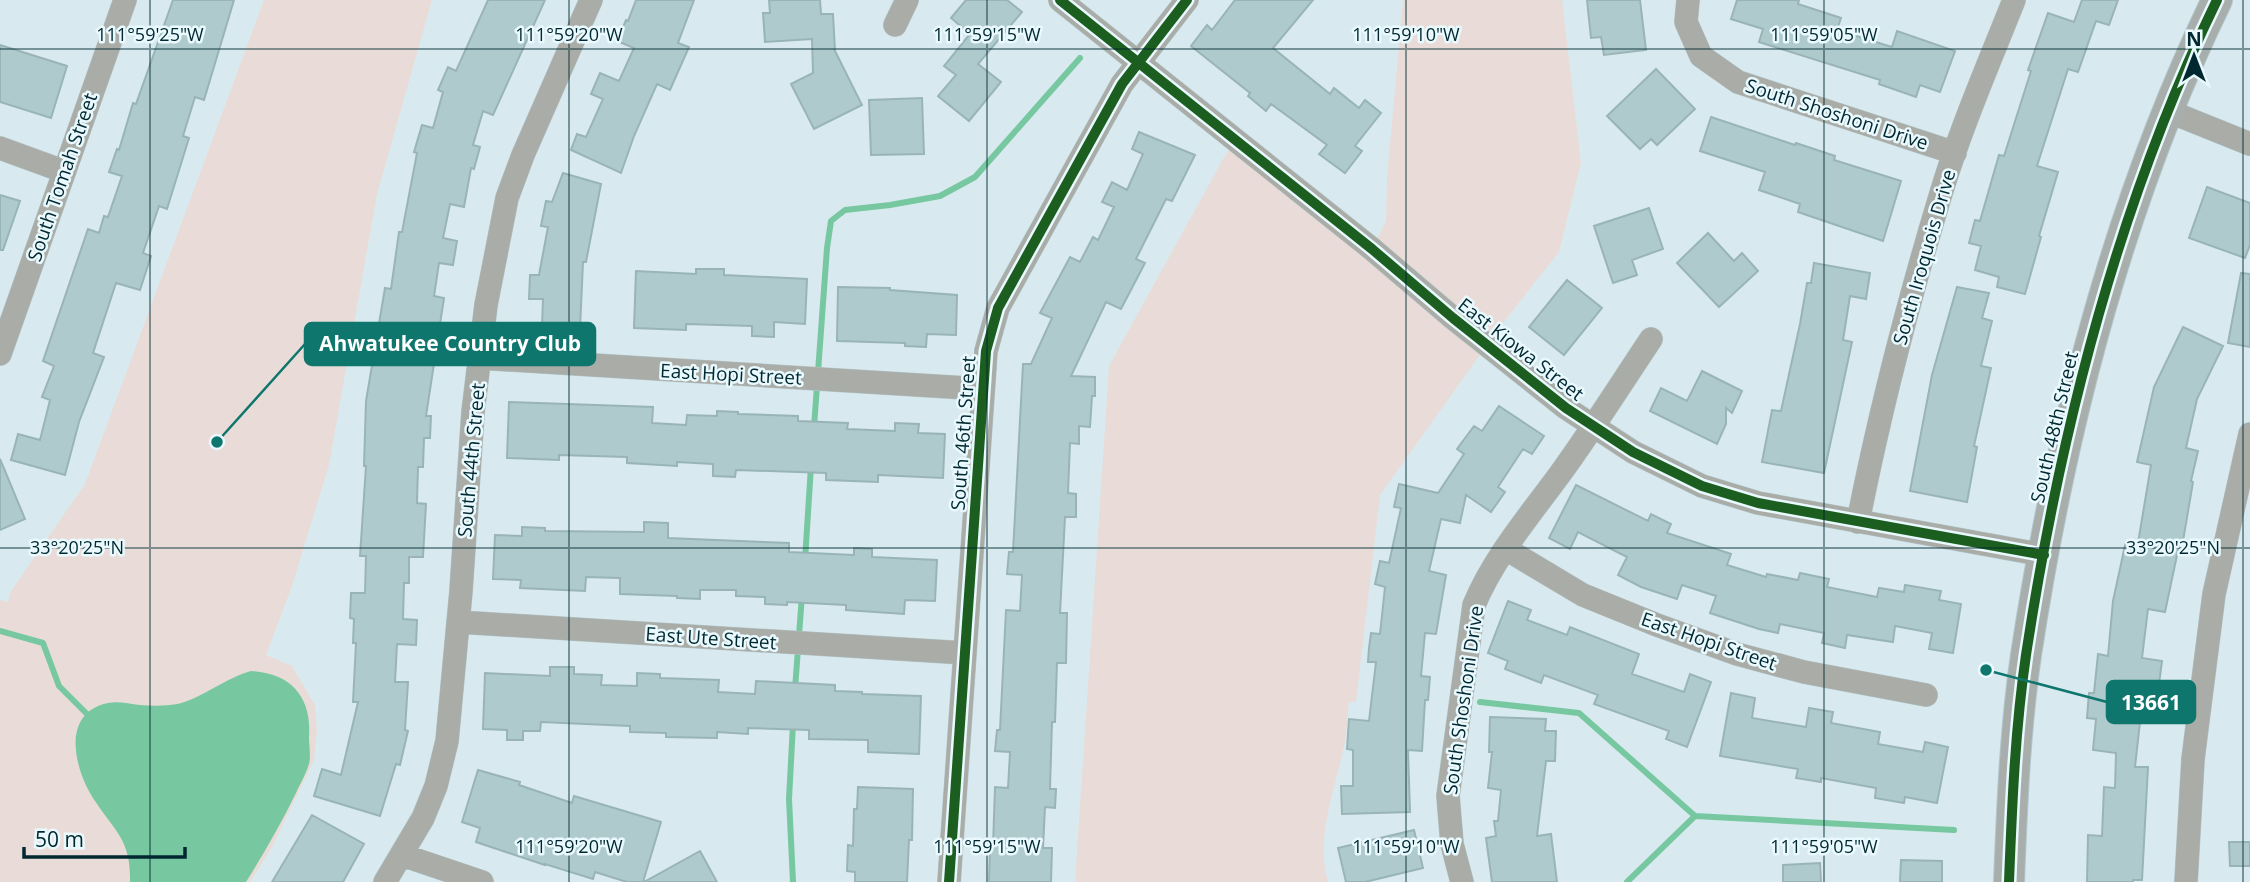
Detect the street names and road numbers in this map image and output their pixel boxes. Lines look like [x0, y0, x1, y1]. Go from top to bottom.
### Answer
street label: South Shoshoni Drive [1742, 72, 1932, 156]
street label: South Tomah Street [21, 89, 103, 265]
street label: South Iroquois Drive [1887, 166, 1961, 348]
street label: East Kiowa Street [1453, 292, 1589, 406]
street label: South 48th Street [2024, 348, 2084, 505]
street label: South 46th Street [945, 355, 981, 511]
street label: East Hopi Street [660, 357, 803, 391]
street label: South 44th Street [451, 381, 491, 538]
street label: South Shoshoni Drive [1437, 604, 1489, 796]
street label: East Hopi Street [1638, 606, 1780, 676]
street label: East Ute Street [645, 620, 778, 656]

